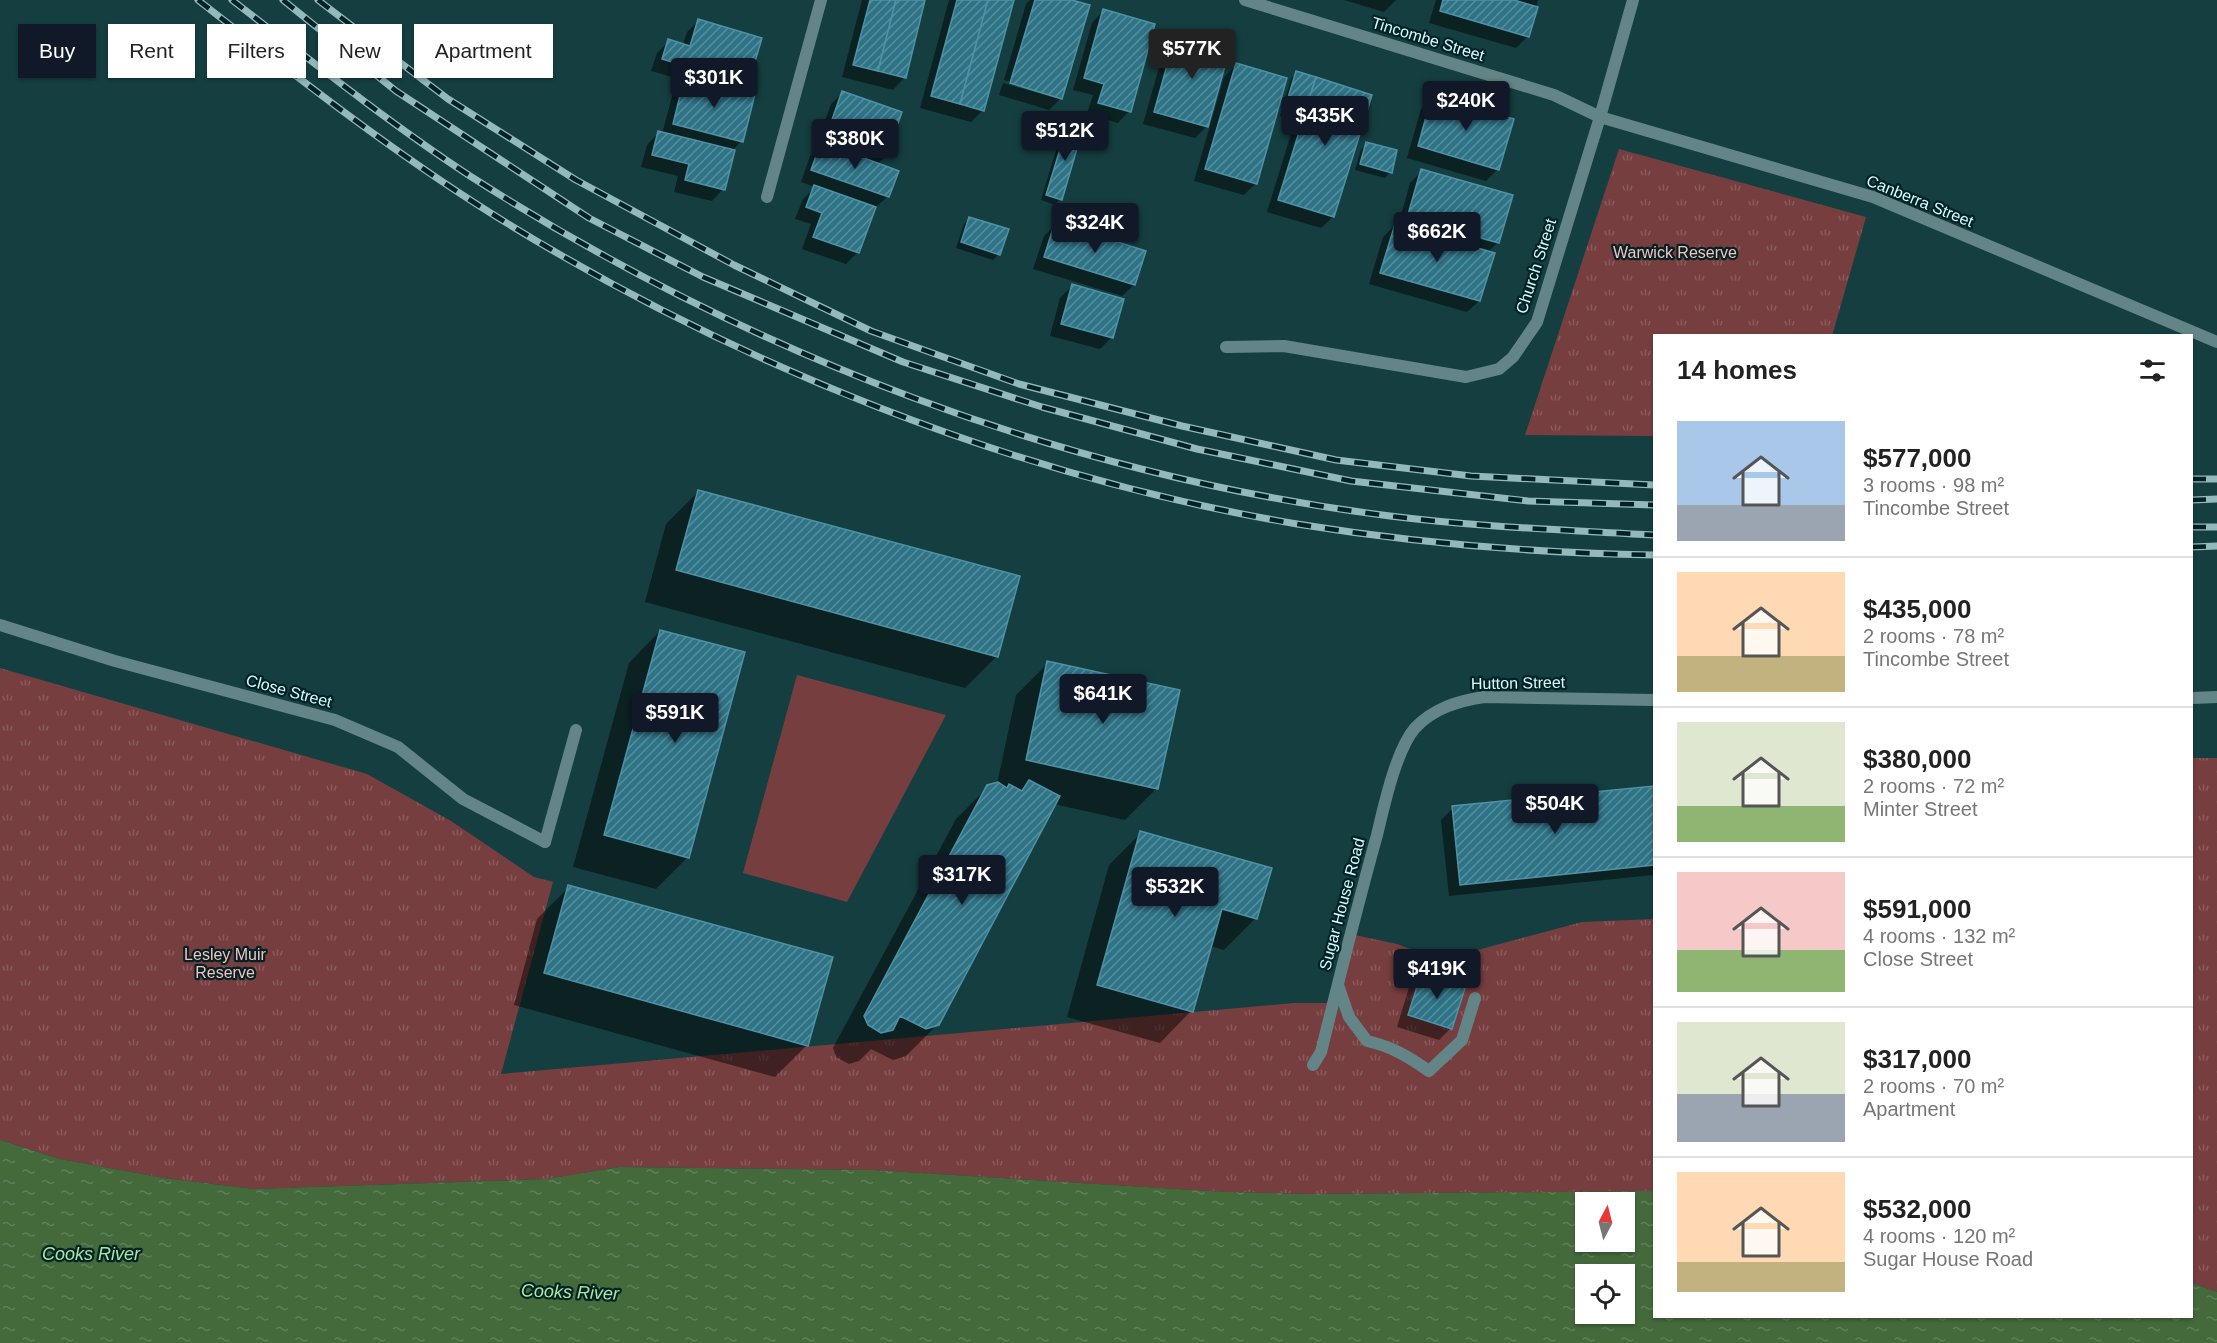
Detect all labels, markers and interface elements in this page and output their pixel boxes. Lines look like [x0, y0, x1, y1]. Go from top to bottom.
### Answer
street label: Tincombe Street [1370, 14, 1487, 64]
chip: Buy [18, 24, 96, 78]
chip: Rent [108, 24, 195, 78]
chip: Filters [207, 24, 306, 78]
chip: New [318, 24, 402, 78]
chip: Apartment [414, 24, 553, 78]
pin: $577K [1150, 29, 1234, 80]
text: $577K [1163, 37, 1221, 59]
pin: $301K [672, 58, 756, 109]
text: $301K [685, 66, 743, 88]
pin: $240K [1424, 81, 1508, 132]
text: $240K [1437, 89, 1495, 111]
pin: $435K [1283, 96, 1367, 147]
text: $435K [1296, 104, 1354, 126]
pin: $512K [1023, 111, 1107, 162]
pin: $380K [813, 119, 897, 170]
text: $512K [1036, 119, 1094, 141]
text: $380K [826, 127, 884, 149]
street label: Canberra Street [1864, 172, 1976, 230]
pin: $324K [1053, 203, 1137, 254]
text: $324K [1066, 211, 1124, 233]
pin: $662K [1395, 212, 1479, 263]
street label: Church Street [1513, 216, 1560, 316]
text: $662K [1408, 220, 1466, 242]
park label: Warwick Reserve [1613, 244, 1737, 261]
icon: filters [2136, 354, 2169, 387]
text: 14 homes [1677, 355, 1797, 385]
text: $577,000 [1863, 443, 1971, 473]
icon: home [1725, 445, 1797, 517]
text: 3 rooms · 98 m² [1863, 474, 2004, 496]
text: Tincombe Street [1863, 497, 2009, 519]
text: $435,000 [1863, 594, 1971, 624]
icon: home [1725, 596, 1797, 668]
text: 2 rooms · 78 m² [1863, 625, 2004, 647]
text: Tincombe Street [1863, 648, 2009, 670]
street label: Close Street [244, 671, 334, 711]
pin: $641K [1061, 674, 1145, 725]
street label: Hutton Street [1471, 674, 1566, 692]
text: $641K [1074, 682, 1132, 704]
pin: $591K [633, 693, 717, 744]
text: $591K [646, 701, 704, 723]
text: $380,000 [1863, 744, 1971, 774]
icon: home [1725, 746, 1797, 818]
text: 2 rooms · 72 m² [1863, 775, 2004, 797]
pin: $504K [1513, 784, 1597, 835]
text: $504K [1526, 792, 1584, 814]
text: Minter Street [1863, 798, 1977, 820]
street label: Sugar House Road [1316, 836, 1368, 972]
pin: $317K [920, 855, 1004, 906]
text: $317K [933, 863, 991, 885]
pin: $532K [1133, 867, 1217, 918]
text: $532K [1146, 875, 1204, 897]
text: $591,000 [1863, 894, 1971, 924]
icon: home [1725, 896, 1797, 968]
text: 4 rooms · 132 m² [1863, 925, 2015, 947]
park label: Lesley Muir Reserve [184, 946, 267, 981]
text: Close Street [1863, 948, 1973, 970]
pin: $419K [1395, 949, 1479, 1000]
text: $419K [1408, 957, 1466, 979]
text: $317,000 [1863, 1044, 1971, 1074]
icon: home [1725, 1046, 1797, 1118]
text: 2 rooms · 70 m² [1863, 1075, 2004, 1097]
text: Apartment [1863, 1098, 1955, 1120]
north arrow [1575, 1192, 1635, 1252]
map controls [1575, 1192, 1635, 1324]
text: $532,000 [1863, 1194, 1971, 1224]
icon: home [1725, 1196, 1797, 1268]
text: 4 rooms · 120 m² [1863, 1225, 2015, 1247]
water label: Cooks River [42, 1244, 141, 1264]
text: Sugar House Road [1863, 1248, 2033, 1270]
button: locate [1575, 1264, 1635, 1324]
water label: Cooks River [521, 1280, 620, 1304]

